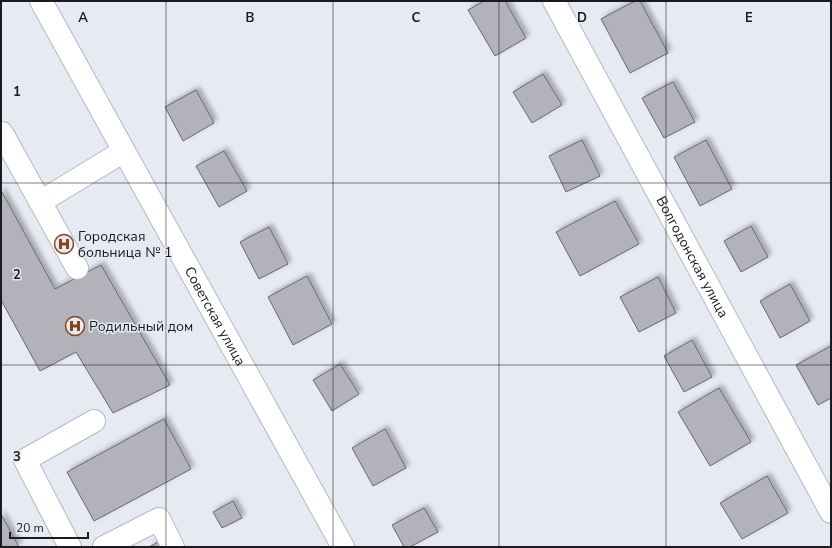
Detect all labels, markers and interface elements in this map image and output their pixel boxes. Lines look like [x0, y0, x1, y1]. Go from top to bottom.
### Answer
text: A [78, 9, 88, 27]
text: B [246, 9, 255, 27]
text: C [412, 9, 421, 27]
text: D [577, 9, 587, 27]
text: E [745, 9, 753, 27]
text: 1 [13, 83, 21, 101]
street label: Волгодонская улица [652, 193, 733, 321]
place label: Городская больница № 1 [78, 227, 172, 262]
hospital icon: Городская больница № 1 [53, 233, 75, 255]
street label: Советская улица [180, 263, 250, 369]
text: 2 [13, 266, 21, 284]
hospital icon: Родильный дом [64, 315, 86, 337]
place label: Родильный дом [89, 317, 193, 336]
text: 3 [13, 448, 21, 466]
scale bar [10, 514, 88, 540]
text: 20 m [16, 520, 44, 536]

